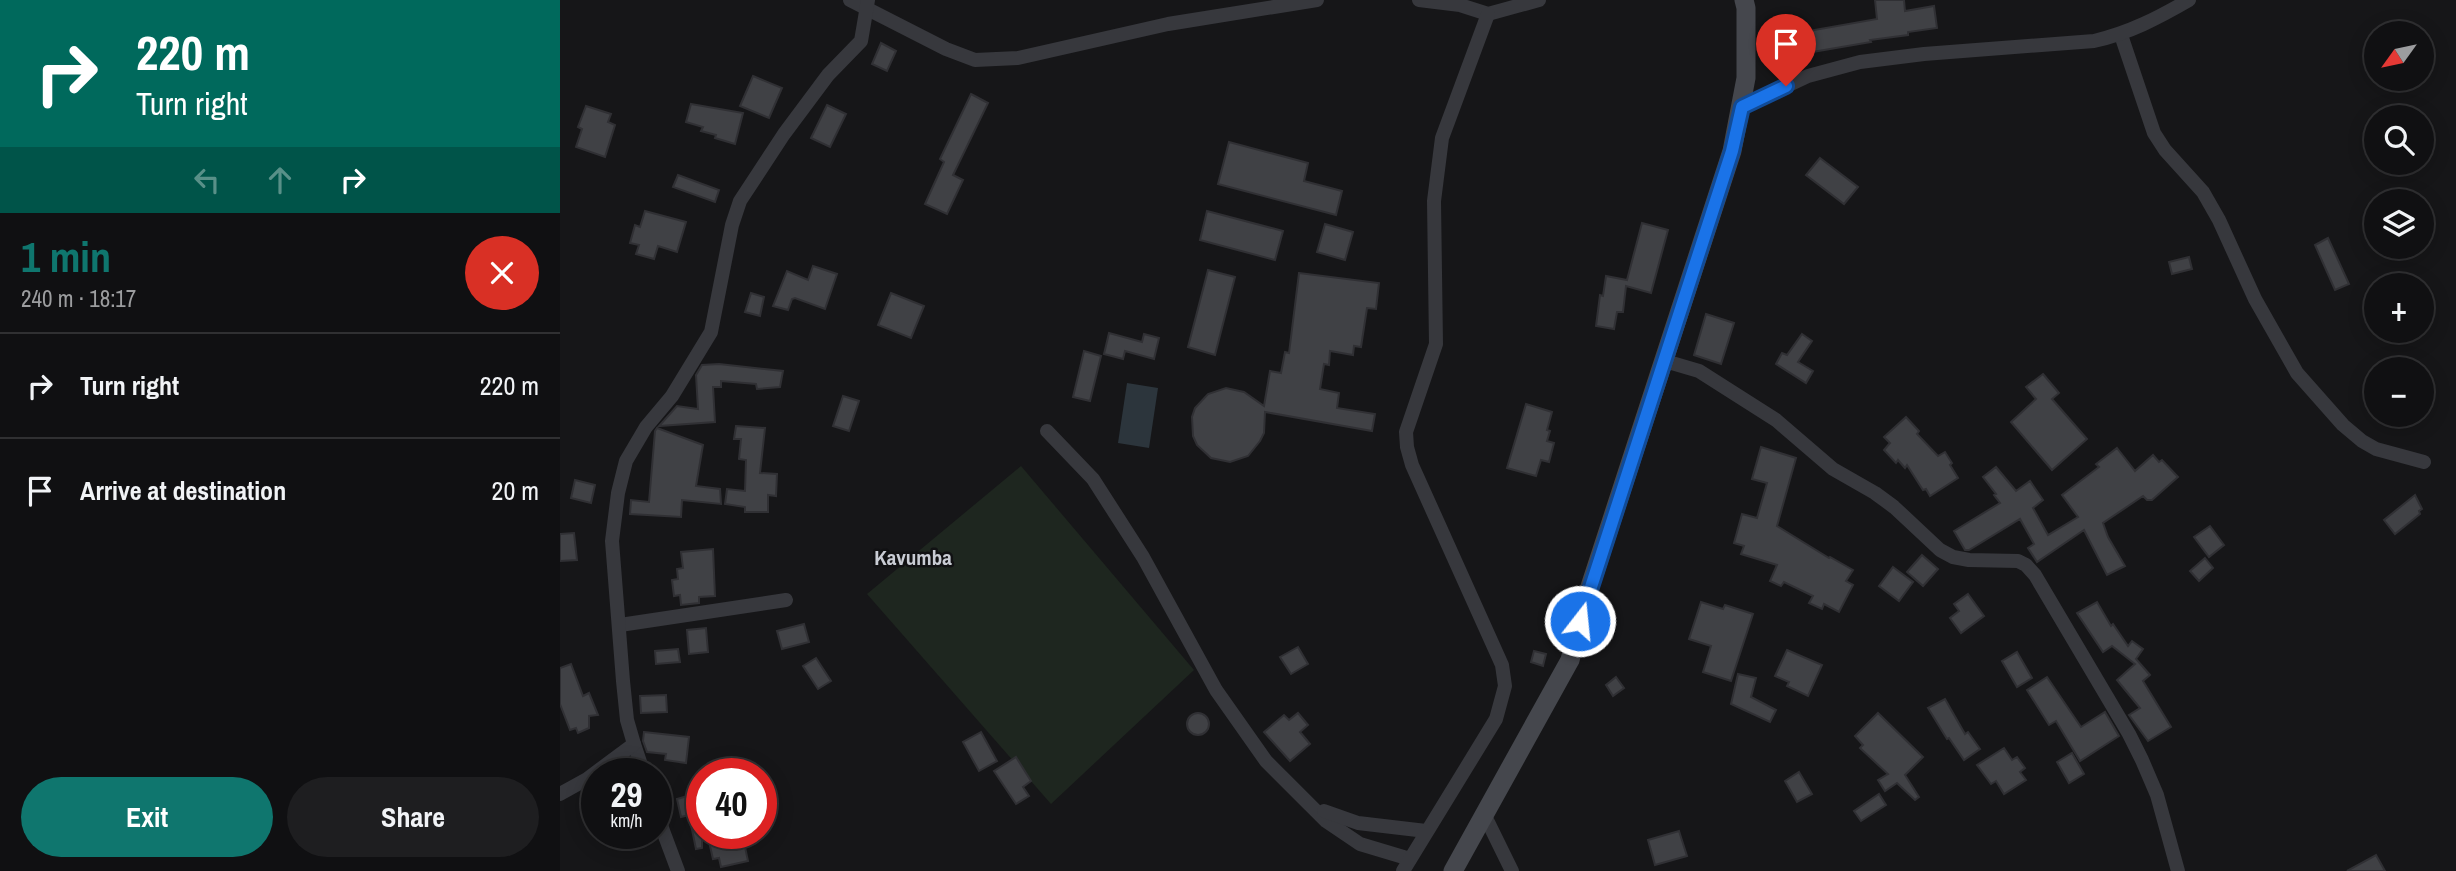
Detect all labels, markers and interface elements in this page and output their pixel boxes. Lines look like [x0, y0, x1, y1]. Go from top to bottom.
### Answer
pin [1756, 14, 1816, 86]
text: 220 m [136, 19, 250, 85]
north arrow [2364, 21, 2434, 91]
map controls [2364, 21, 2434, 427]
icon: arrive [1767, 25, 1805, 63]
icon: right [21, 28, 112, 119]
text: Turn right [136, 82, 248, 125]
button: search [2364, 105, 2434, 175]
icon: left [188, 161, 226, 199]
icon: ahead [261, 161, 299, 199]
icon: right [334, 161, 372, 199]
button: layers [2364, 189, 2434, 259]
text: 1 min [21, 229, 111, 285]
button: close [465, 236, 539, 310]
button: + [2364, 273, 2434, 343]
text: 240 m · 18:17 [21, 283, 136, 314]
button: − [2364, 357, 2434, 427]
icon: right [21, 367, 59, 405]
text: Turn right [80, 368, 179, 403]
text: 220 m [480, 368, 539, 403]
icon: arrive [21, 472, 59, 510]
text: Arrive at destination [80, 473, 286, 508]
text: 20 m [492, 473, 539, 508]
district label: Kavumba [874, 543, 952, 572]
position arrow [1543, 584, 1617, 658]
speed limit sign: 40 [686, 758, 777, 849]
text: 29 [611, 771, 642, 818]
button: Exit [21, 777, 273, 857]
button: Share [287, 777, 539, 857]
text: km/h [611, 808, 643, 833]

